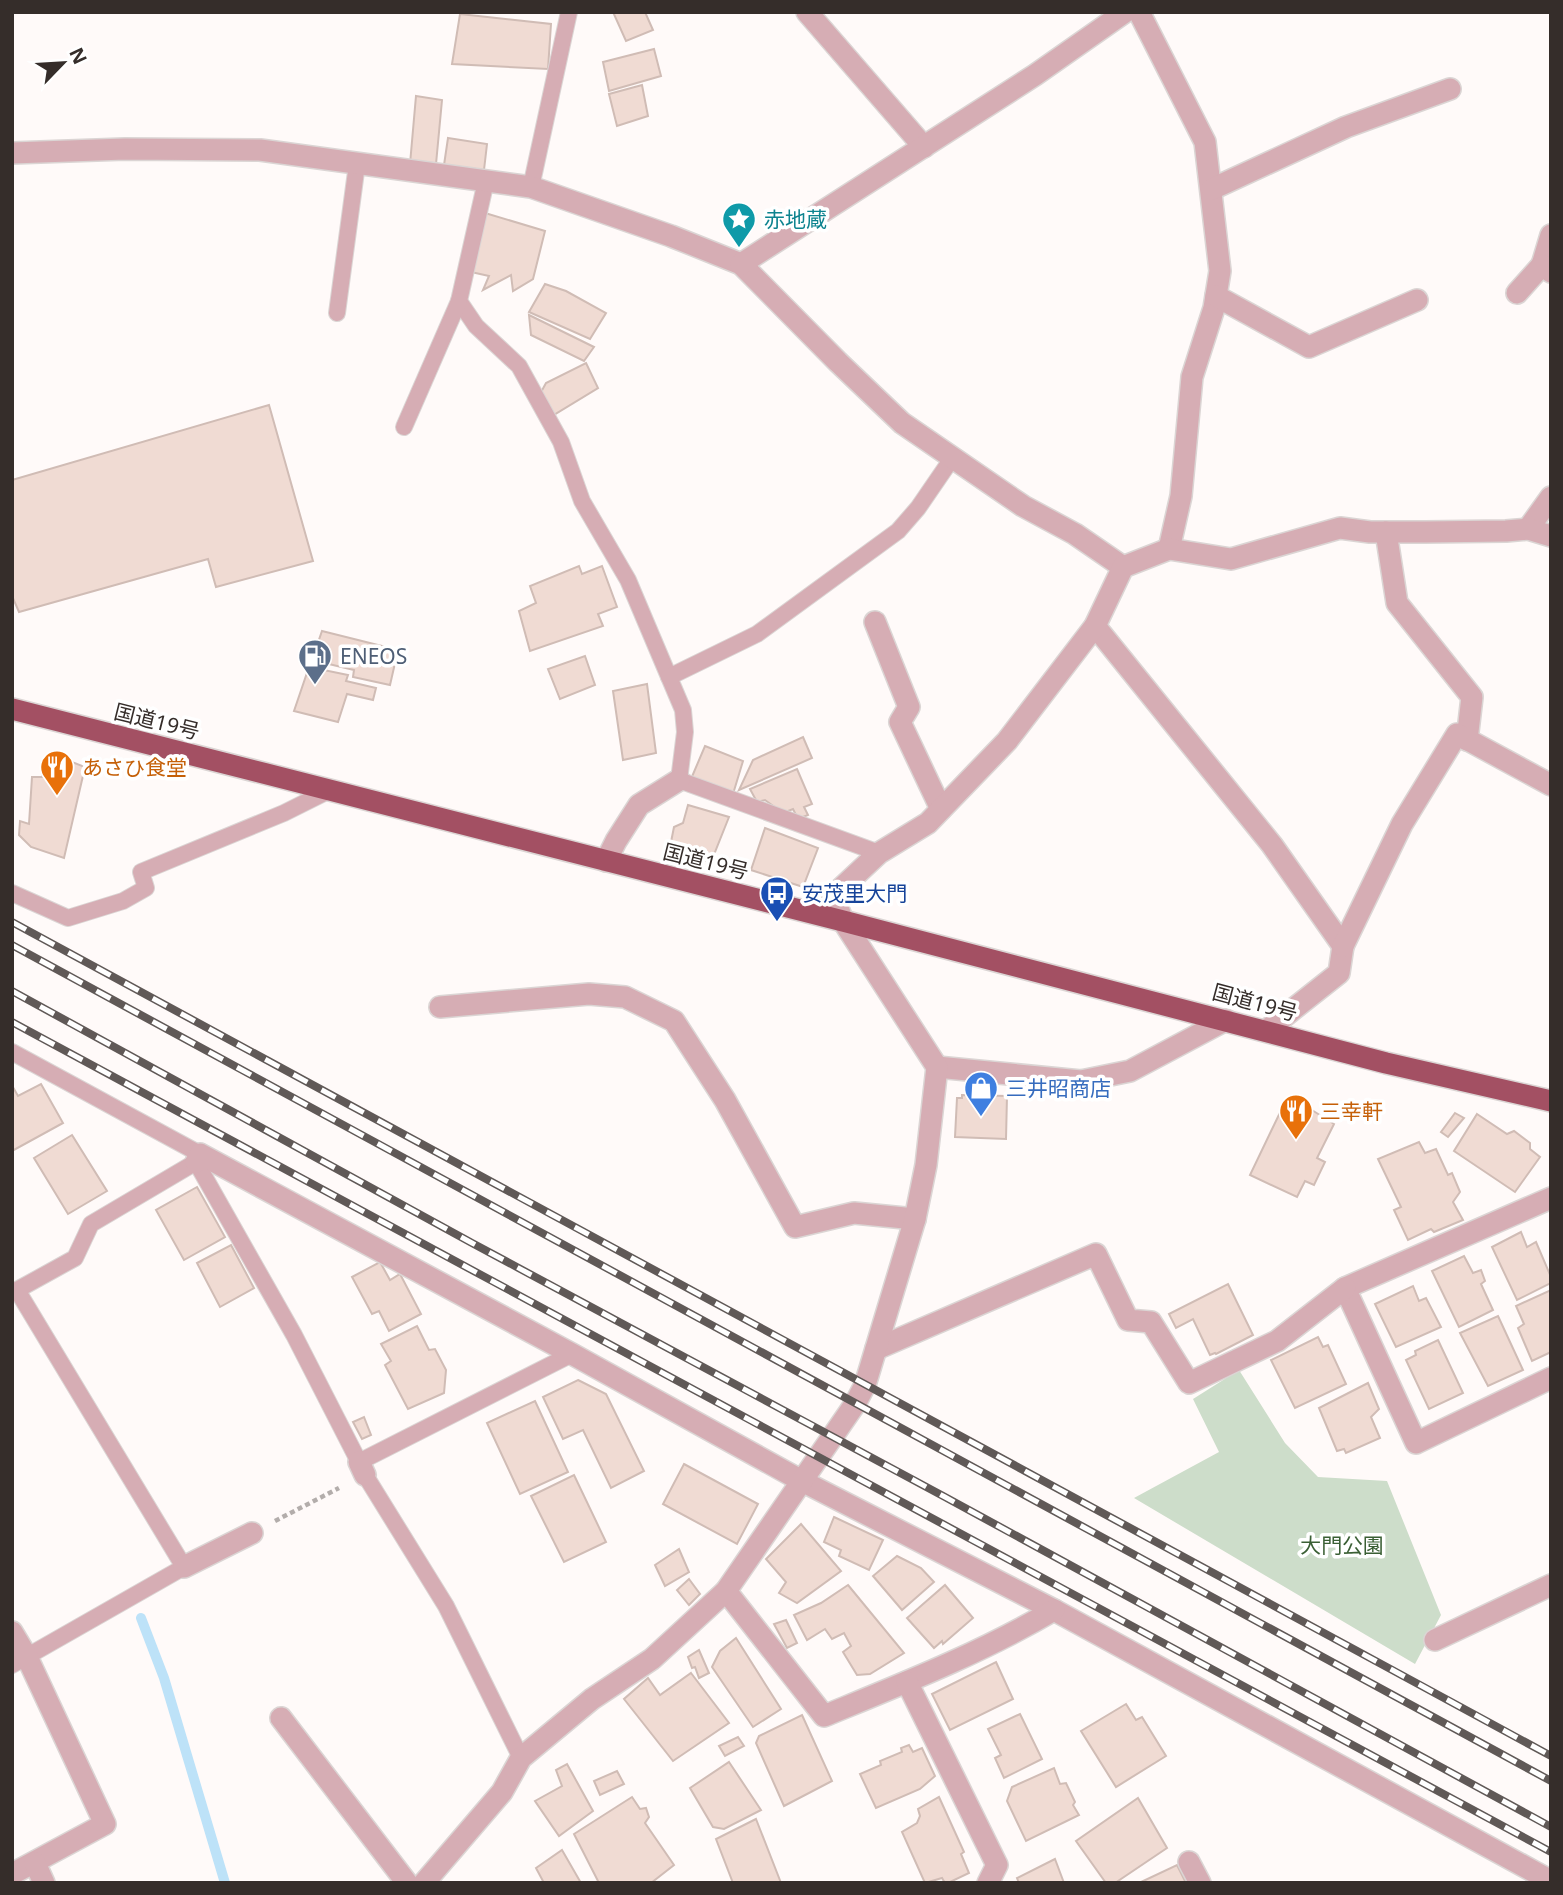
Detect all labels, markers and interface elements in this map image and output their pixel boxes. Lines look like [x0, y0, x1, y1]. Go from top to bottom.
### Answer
north arrow [28, 28, 98, 98]
text: N [63, 43, 93, 68]
place icon: 赤地蔵 [720, 200, 758, 249]
place label: 赤地蔵 [764, 205, 827, 233]
fuel station icon: ENEOS [296, 637, 334, 686]
place label: ENEOS [340, 642, 407, 670]
street label: 国道19号 [111, 697, 203, 745]
restaurant icon: あさひ食堂 [38, 748, 76, 797]
place label: あさひ食堂 [82, 753, 187, 781]
street label: 国道19号 [660, 837, 752, 885]
bus stop icon: 安茂里大門 [758, 874, 796, 923]
place label: 安茂里大門 [802, 879, 907, 907]
street label: 国道19号 [1209, 977, 1301, 1027]
shop icon: 三井昭商店 [962, 1069, 1000, 1118]
place label: 三井昭商店 [1006, 1074, 1111, 1102]
restaurant icon: 三幸軒 [1277, 1092, 1315, 1141]
place label: 三幸軒 [1320, 1097, 1383, 1125]
park label: 大門公園 [1300, 1531, 1384, 1559]

